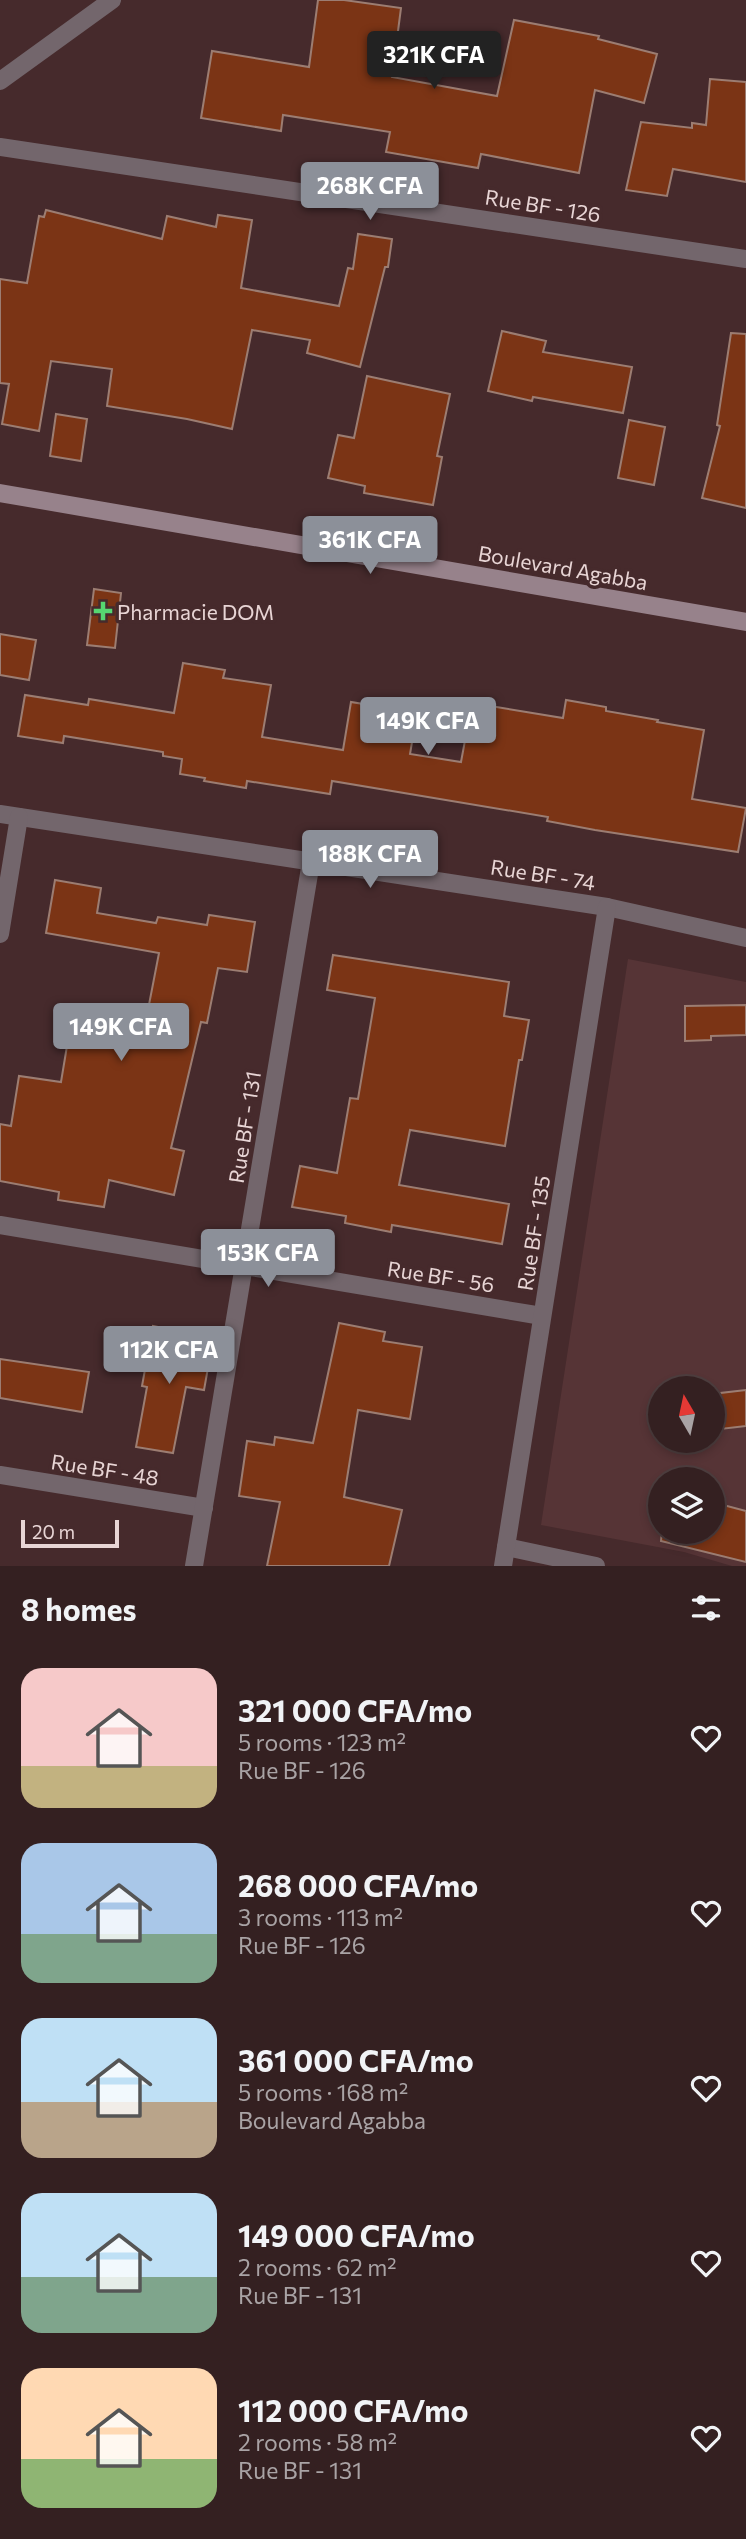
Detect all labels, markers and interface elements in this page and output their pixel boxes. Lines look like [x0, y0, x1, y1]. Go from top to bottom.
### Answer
pin: 321K CFA [362, 32, 506, 91]
text: 321K CFA [383, 40, 485, 68]
pin: 268K CFA [298, 162, 442, 222]
text: 268K CFA [317, 171, 423, 199]
street label: Rue BF - 126 [483, 184, 603, 226]
pin: 361K CFA [298, 516, 442, 576]
text: 361K CFA [318, 525, 422, 553]
street label: Boulevard Agabba [476, 540, 650, 594]
place label: Pharmacie DOM [117, 599, 274, 624]
marker: Pharmacie DOM [95, 603, 111, 619]
pin: 149K CFA [356, 698, 500, 757]
text: 149K CFA [376, 706, 480, 734]
pin: 188K CFA [298, 830, 442, 890]
text: 188K CFA [318, 839, 422, 867]
street label: Rue BF - 74 [489, 853, 598, 895]
pin: 149K CFA [49, 1004, 193, 1063]
text: 149K CFA [69, 1012, 173, 1040]
street label: Rue BF - 131 [223, 1069, 265, 1185]
street label: Rue BF - 135 [512, 1174, 554, 1292]
pin: 153K CFA [196, 1230, 340, 1289]
text: 153K CFA [217, 1238, 319, 1266]
street label: Rue BF - 56 [386, 1255, 496, 1297]
pin: 112K CFA [97, 1326, 241, 1386]
text: 112K CFA [120, 1335, 218, 1363]
north arrow [648, 1376, 724, 1452]
map controls [648, 1376, 725, 1544]
street label: Rue BF - 48 [49, 1448, 161, 1490]
button: layers [648, 1467, 725, 1544]
scale bar [21, 1517, 119, 1549]
text: 20 m [32, 1520, 75, 1543]
icon: filters [687, 1589, 725, 1627]
text: 8 homes [21, 1590, 137, 1627]
text: 321 000 CFA/mo [238, 1691, 472, 1728]
icon: home [77, 1696, 161, 1780]
icon: heart [687, 1719, 725, 1757]
text: 5 rooms · 123 m² [238, 1728, 406, 1756]
text: Rue BF - 126 [238, 1756, 366, 1784]
text: 268 000 CFA/mo [238, 1866, 478, 1903]
icon: home [77, 1871, 161, 1955]
icon: heart [687, 1894, 725, 1932]
text: 3 rooms · 113 m² [238, 1903, 403, 1931]
text: Rue BF - 126 [238, 1931, 366, 1959]
text: 361 000 CFA/mo [238, 2041, 474, 2078]
icon: home [77, 2046, 161, 2130]
icon: heart [687, 2069, 725, 2107]
text: 5 rooms · 168 m² [238, 2078, 408, 2106]
text: Boulevard Agabba [238, 2106, 426, 2134]
text: 149 000 CFA/mo [238, 2216, 475, 2253]
icon: home [77, 2221, 161, 2305]
icon: heart [687, 2244, 725, 2282]
text: 2 rooms · 62 m² [238, 2253, 397, 2281]
text: Rue BF - 131 [238, 2281, 362, 2309]
text: 112 000 CFA/mo [238, 2391, 468, 2428]
icon: home [77, 2396, 161, 2480]
icon: heart [687, 2419, 725, 2457]
text: 2 rooms · 58 m² [238, 2428, 397, 2456]
text: Rue BF - 131 [238, 2456, 362, 2484]

